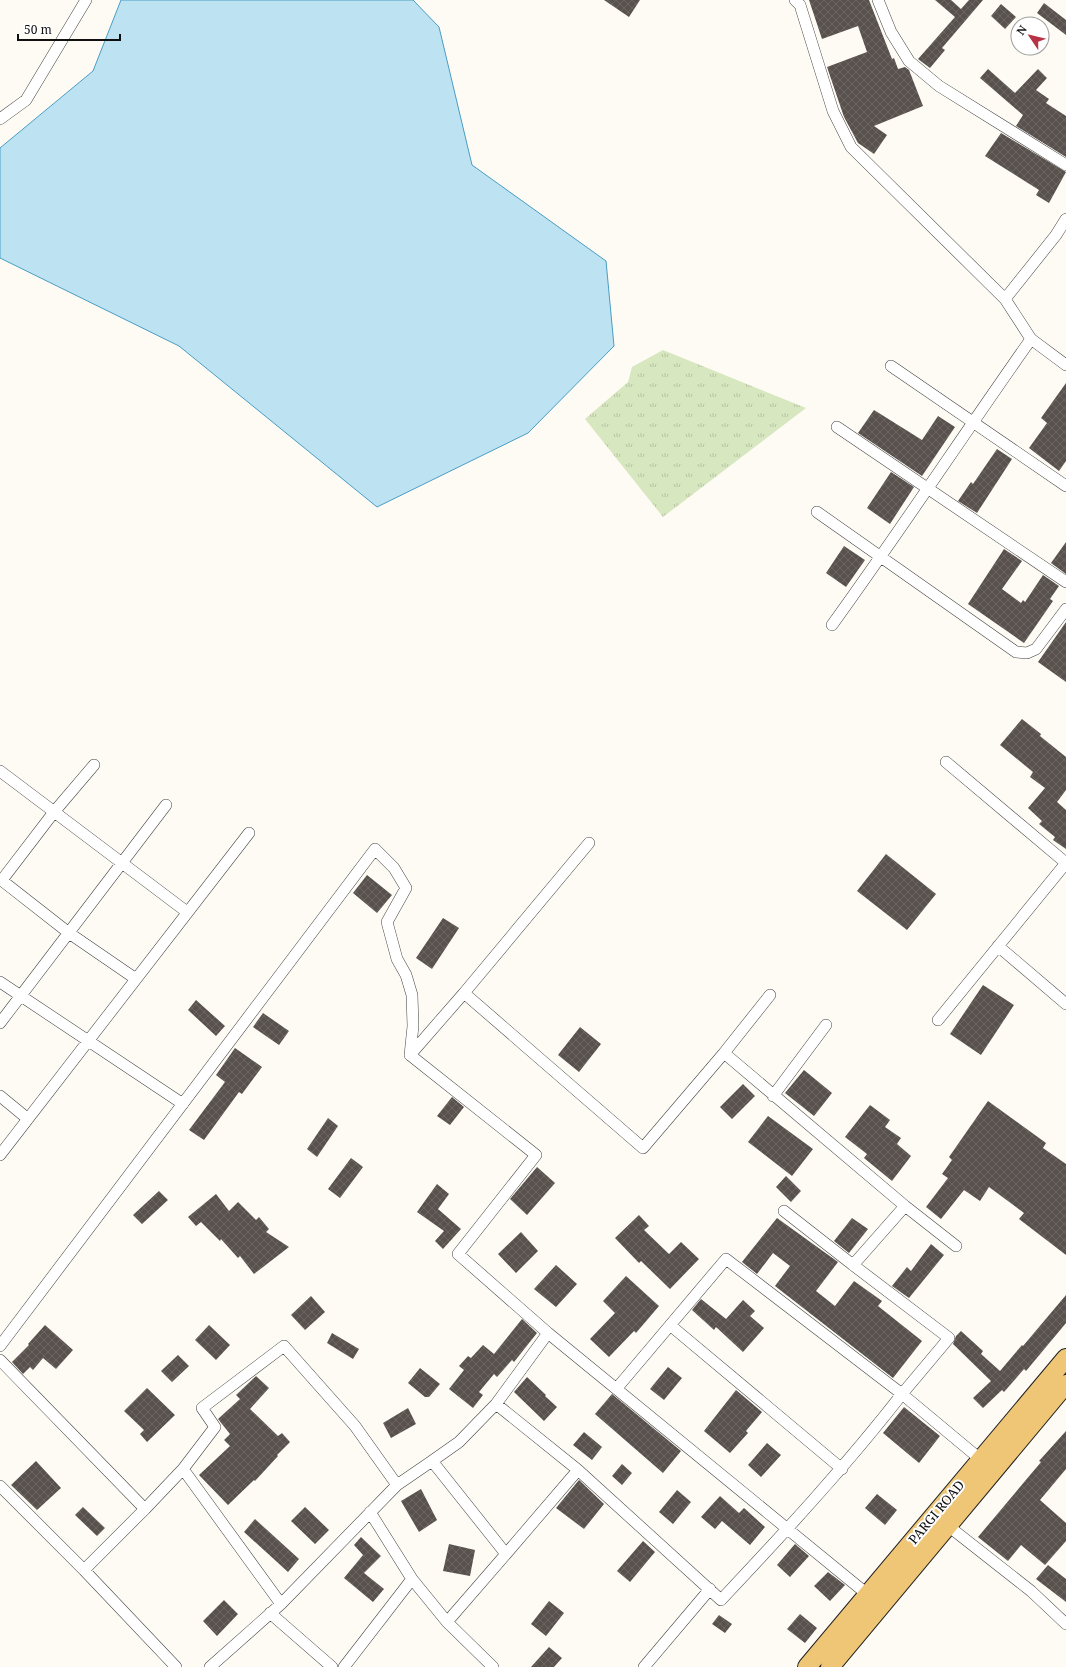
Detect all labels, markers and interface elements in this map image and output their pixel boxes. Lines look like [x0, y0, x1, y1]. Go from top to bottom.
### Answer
scale bar [18, 16, 120, 42]
north arrow [1010, 16, 1050, 56]
text: 50 m [24, 21, 52, 38]
text: N [1013, 22, 1030, 38]
street label: PARGI ROAD [904, 1476, 968, 1548]

